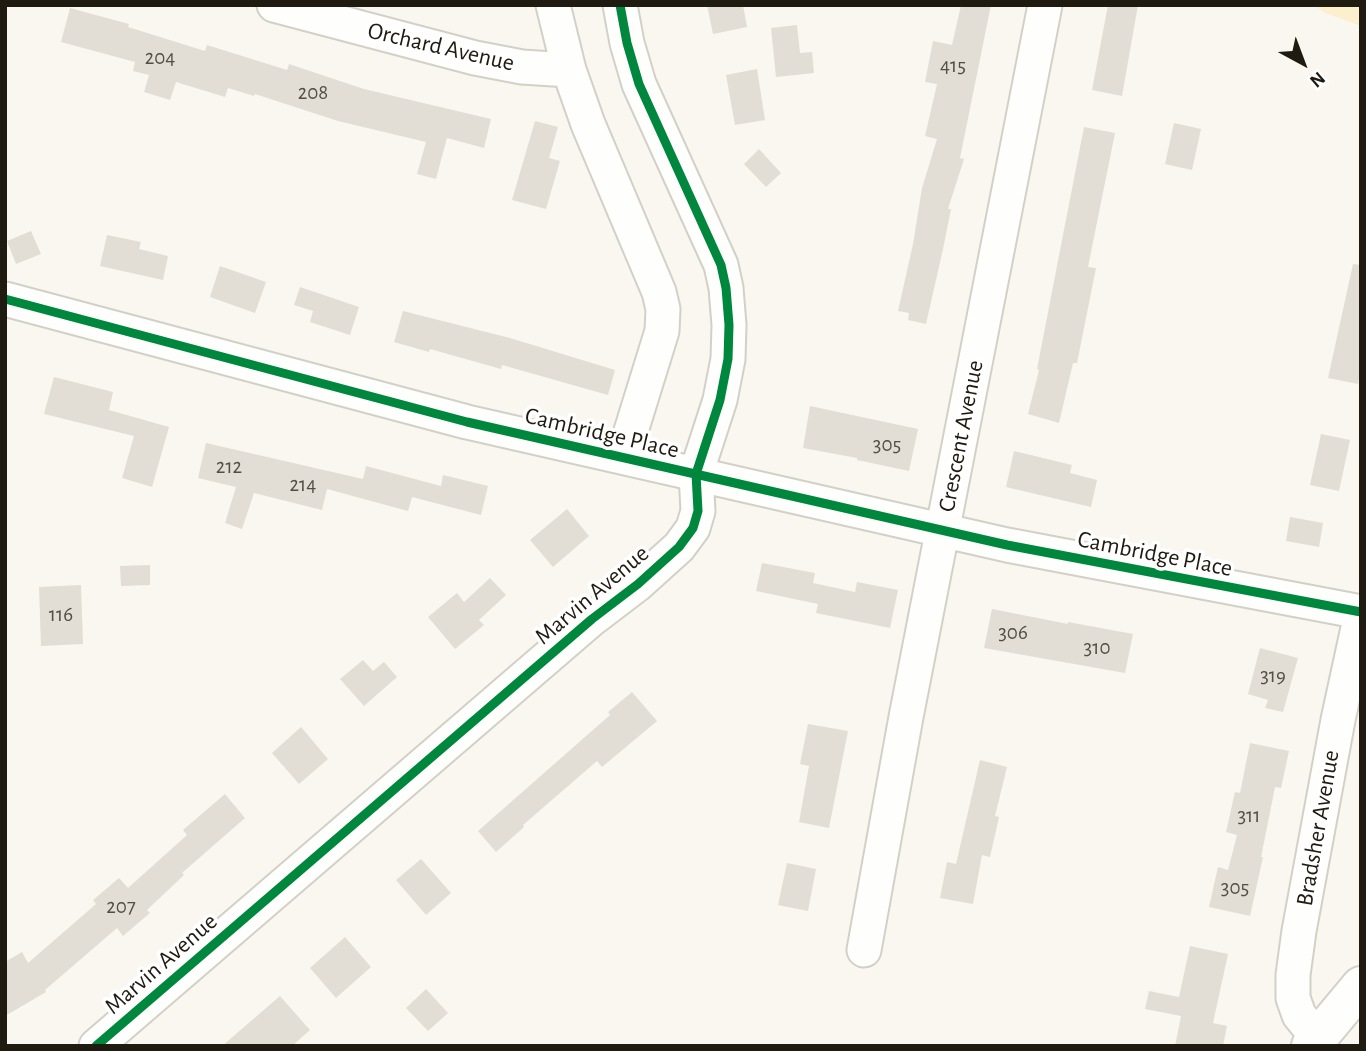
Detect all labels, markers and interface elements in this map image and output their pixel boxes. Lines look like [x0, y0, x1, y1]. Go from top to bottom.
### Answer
street label: Orchard Avenue [365, 16, 517, 78]
north arrow [1268, 28, 1338, 98]
house number: 204 [145, 45, 175, 71]
house number: 415 [940, 53, 966, 79]
text: N [1306, 68, 1328, 91]
house number: 208 [298, 80, 328, 106]
street label: Crescent Avenue [932, 358, 990, 514]
street label: Cambridge Place [522, 401, 682, 465]
house number: 305 [873, 432, 901, 458]
house number: 212 [216, 454, 242, 480]
house number: 214 [290, 472, 316, 498]
street label: Cambridge Place [1075, 525, 1235, 583]
street label: Marvin Avenue [529, 539, 655, 651]
house number: 116 [49, 602, 73, 628]
house number: 306 [998, 620, 1028, 646]
house number: 310 [1084, 635, 1110, 661]
house number: 319 [1260, 663, 1286, 689]
street label: Bradsher Avenue [1290, 748, 1346, 908]
house number: 311 [1237, 803, 1261, 829]
house number: 305 [1221, 875, 1249, 901]
house number: 207 [106, 894, 136, 920]
street label: Marvin Avenue [99, 907, 223, 1021]

